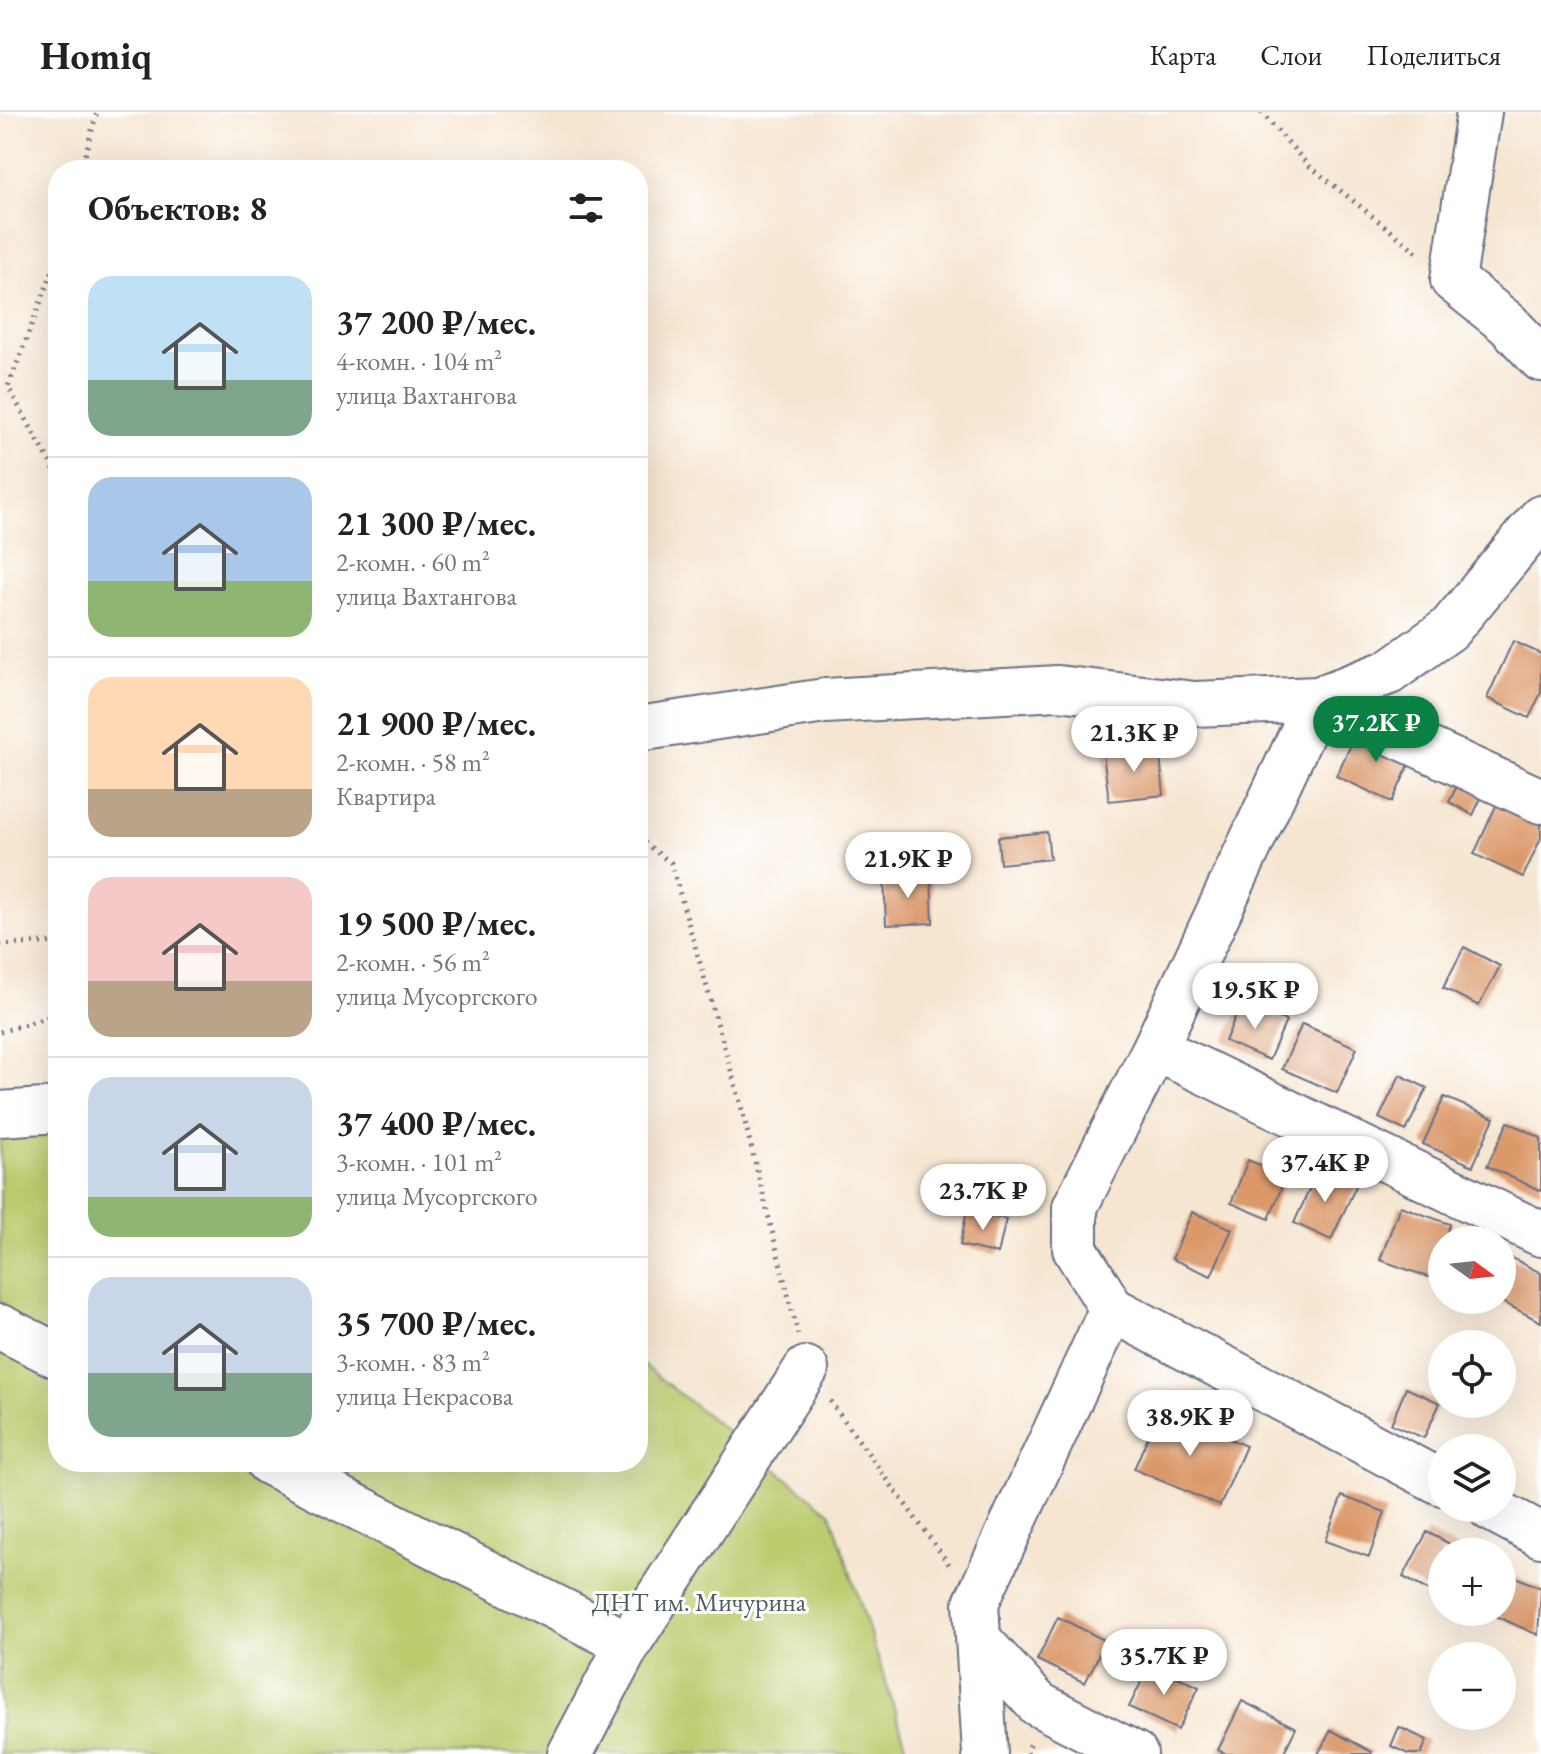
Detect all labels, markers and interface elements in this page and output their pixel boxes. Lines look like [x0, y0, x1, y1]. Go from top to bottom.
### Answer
text: Homiq [40, 31, 152, 80]
text: Карта [1149, 37, 1216, 73]
text: Слои [1260, 37, 1322, 73]
text: Поделиться [1366, 37, 1501, 73]
text: Объектов: 8 [88, 186, 267, 230]
icon: filters [564, 186, 608, 230]
text: 37 200 ₽/мес. [336, 300, 536, 344]
icon: home [152, 308, 248, 404]
text: 4-комн. · 104 m² [336, 344, 502, 378]
text: улица Вахтангова [336, 378, 517, 412]
text: 21 300 ₽/мес. [336, 501, 536, 545]
icon: home [152, 509, 248, 605]
text: 2-комн. · 60 m² [336, 545, 490, 579]
text: улица Вахтангова [336, 579, 517, 613]
pin: 37.2K ₽ [1302, 696, 1450, 764]
text: 21 900 ₽/мес. [336, 701, 536, 745]
text: 37.2K ₽ [1331, 705, 1421, 739]
pin: 21.3K ₽ [1060, 706, 1208, 774]
icon: home [152, 709, 248, 805]
text: 21.3K ₽ [1089, 715, 1179, 749]
text: 2-комн. · 58 m² [336, 745, 490, 779]
text: Квартира [336, 779, 436, 813]
pin: 21.9K ₽ [834, 832, 982, 900]
text: 21.9K ₽ [863, 841, 953, 875]
text: 19 500 ₽/мес. [336, 901, 536, 945]
icon: home [152, 909, 248, 1005]
text: 2-комн. · 56 m² [336, 945, 490, 979]
pin: 19.5K ₽ [1181, 963, 1329, 1031]
text: 19.5K ₽ [1210, 972, 1300, 1006]
text: улица Мусоргского [336, 979, 538, 1013]
text: 37 400 ₽/мес. [336, 1101, 536, 1145]
icon: home [152, 1109, 248, 1205]
pin: 37.4K ₽ [1251, 1136, 1399, 1204]
text: 3-комн. · 101 m² [336, 1145, 502, 1179]
text: 37.4K ₽ [1280, 1145, 1370, 1179]
pin: 23.7K ₽ [909, 1164, 1057, 1232]
text: 23.7K ₽ [938, 1173, 1028, 1207]
text: улица Мусоргского [336, 1179, 538, 1213]
north arrow [1428, 1226, 1516, 1314]
map controls [1428, 1226, 1516, 1730]
text: 35 700 ₽/мес. [336, 1301, 536, 1345]
icon: home [152, 1309, 248, 1405]
button: locate [1428, 1330, 1516, 1418]
text: 3-комн. · 83 m² [336, 1345, 490, 1379]
text: улица Некрасова [336, 1379, 513, 1413]
pin: 38.9K ₽ [1116, 1390, 1264, 1458]
text: 38.9K ₽ [1145, 1399, 1235, 1433]
button: layers [1428, 1434, 1516, 1522]
button: + [1428, 1538, 1516, 1626]
park label: ДНТ им. Мичурина [592, 1585, 807, 1619]
pin: 35.7K ₽ [1090, 1629, 1238, 1697]
text: 35.7K ₽ [1119, 1638, 1209, 1672]
button: − [1428, 1642, 1516, 1730]

